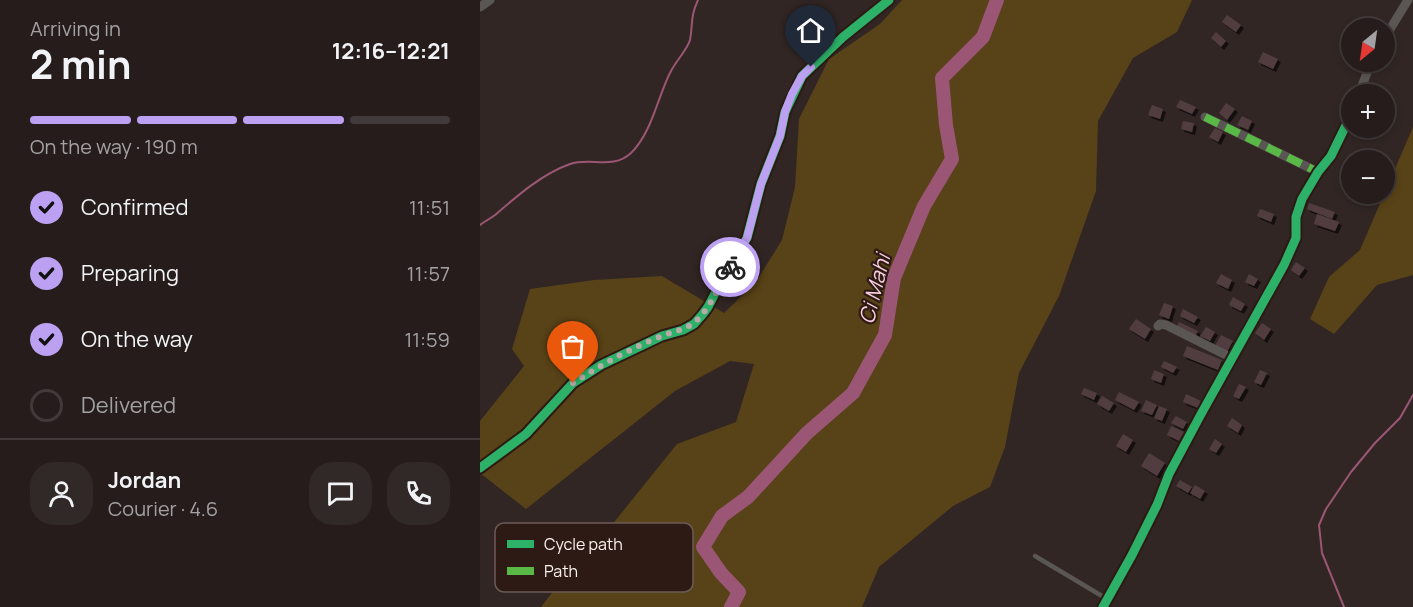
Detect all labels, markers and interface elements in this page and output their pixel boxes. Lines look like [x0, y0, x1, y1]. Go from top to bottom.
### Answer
pin [785, 5, 836, 67]
icon: home [794, 14, 827, 47]
text: Arriving in [30, 15, 121, 42]
north arrow [1341, 18, 1395, 72]
map controls [1341, 18, 1395, 204]
text: 12:16–12:21 [332, 36, 450, 66]
text: 2 min [30, 37, 131, 91]
button: + [1341, 84, 1395, 138]
text: On the way · 190 m [30, 133, 198, 160]
button: − [1341, 150, 1395, 204]
icon: check [30, 191, 63, 224]
text: Confirmed [81, 192, 189, 222]
text: 11:51 [409, 194, 450, 221]
courier [700, 237, 760, 297]
water label: Ci Mahi [852, 248, 897, 327]
icon: bike [714, 251, 747, 284]
icon: check [30, 257, 63, 290]
text: Preparing [81, 258, 179, 288]
text: 11:57 [407, 260, 450, 287]
pin [547, 321, 598, 383]
icon: check [30, 323, 63, 356]
text: On the way [81, 324, 193, 354]
text: 11:59 [404, 326, 450, 353]
icon: bag [556, 330, 589, 363]
text: Delivered [81, 390, 176, 420]
button: person [30, 462, 93, 525]
button: chat [309, 462, 372, 525]
button: phone [387, 462, 450, 525]
text: Jordan [108, 465, 181, 495]
text: Courier · 4.6 [108, 495, 218, 522]
legend [495, 523, 693, 592]
text: Cycle path [544, 533, 623, 555]
text: Path [544, 560, 578, 582]

